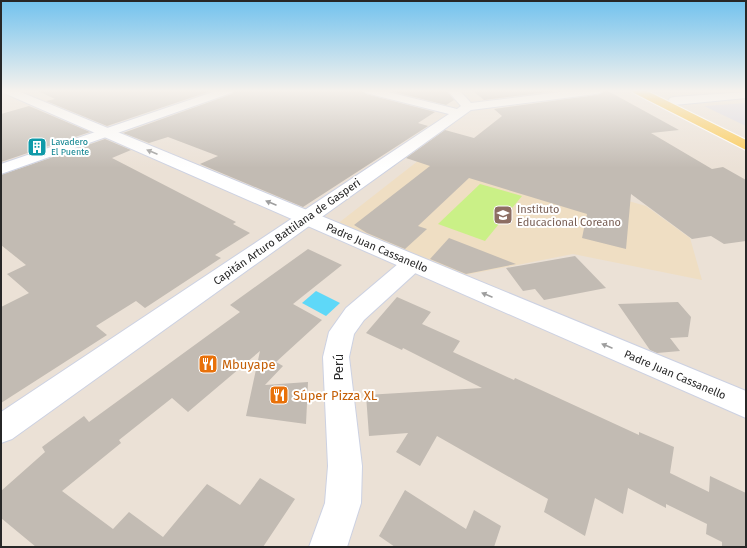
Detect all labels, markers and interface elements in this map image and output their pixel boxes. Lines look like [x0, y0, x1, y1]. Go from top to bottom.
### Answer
building icon: Lavadero El Puente [26, 136, 48, 158]
place label: Lavadero El Puente [51, 137, 89, 157]
one-way arrow [146, 149, 157, 155]
street label: Capitán Arturo Battilana de Gasperi [211, 176, 363, 288]
one-way arrow [266, 200, 277, 206]
place label: Instituto Educacional Coreano [517, 203, 621, 229]
school or university icon: Instituto Educacional Coreano [492, 204, 514, 226]
street label: Padre Juan Cassanello [324, 221, 430, 275]
one-way arrow [481, 291, 493, 297]
one-way arrow [601, 342, 613, 348]
street label: Padre Juan Cassanello [622, 348, 728, 402]
restaurant icon: Mbuyape [197, 353, 219, 375]
street label: Perú [331, 354, 346, 380]
place label: Mbuyape [222, 357, 275, 372]
restaurant icon: Súper Pizza XL [268, 384, 290, 406]
place label: Súper Pizza XL [293, 388, 378, 403]

